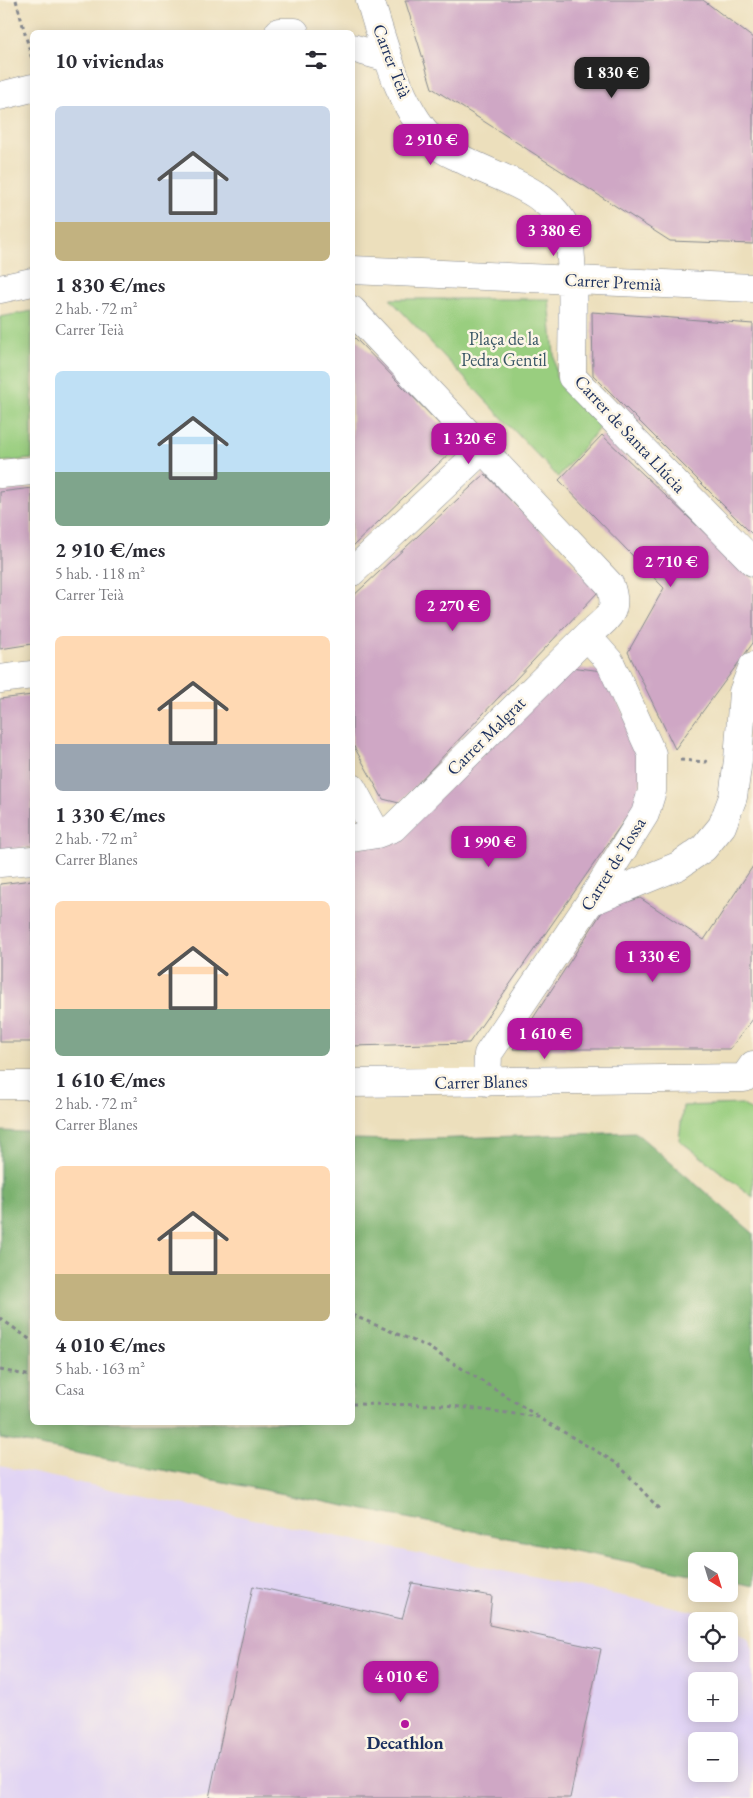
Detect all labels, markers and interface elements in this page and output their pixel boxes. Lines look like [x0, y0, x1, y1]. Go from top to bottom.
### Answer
street label: Carrer Teià [368, 21, 417, 102]
icon: filters [302, 46, 330, 74]
text: 10 viviendas [55, 47, 164, 74]
pin: 1 830 € [566, 56, 658, 99]
text: 1 830 € [585, 62, 639, 83]
pin: 2 910 € [385, 124, 477, 166]
text: 2 910 € [404, 129, 458, 150]
icon: home [148, 138, 238, 228]
pin: 3 380 € [508, 214, 600, 257]
text: 3 380 € [527, 220, 581, 241]
street label: Carrer Premià [564, 267, 663, 296]
text: 1 830 €/mes [55, 271, 165, 298]
text: 2 hab. · 72 m² [55, 298, 137, 319]
text: Carrer Teià [55, 319, 124, 340]
park label: Plaça de la Pedra Gentil [461, 327, 547, 371]
street label: Carrer de Santa Llúcia [570, 370, 692, 498]
icon: home [148, 403, 238, 493]
pin: 1 320 € [423, 422, 515, 465]
text: 1 320 € [442, 428, 496, 449]
text: 2 910 €/mes [55, 536, 165, 563]
pin: 2 710 € [625, 546, 717, 588]
text: 2 710 € [644, 551, 698, 572]
text: 5 hab. · 118 m² [55, 563, 145, 584]
text: Carrer Teià [55, 584, 124, 605]
pin: 2 270 € [407, 590, 499, 632]
text: 2 270 € [426, 595, 480, 616]
icon: home [148, 668, 238, 758]
street label: Carrer Malgrat [441, 691, 530, 780]
text: 1 330 €/mes [55, 801, 165, 828]
street label: Carrer de Tossa [575, 812, 651, 915]
pin: 1 990 € [443, 826, 535, 868]
text: 2 hab. · 72 m² [55, 828, 137, 849]
text: 1 990 € [462, 831, 516, 852]
text: Carrer Blanes [55, 849, 138, 870]
icon: home [148, 933, 238, 1023]
pin: 1 330 € [607, 940, 699, 983]
text: 1 330 € [626, 946, 680, 967]
pin: 1 610 € [499, 1018, 591, 1060]
text: 1 610 € [518, 1023, 572, 1044]
text: 1 610 €/mes [55, 1066, 165, 1093]
street label: Carrer Blanes [434, 1069, 528, 1094]
text: 2 hab. · 72 m² [55, 1093, 137, 1114]
text: Carrer Blanes [55, 1114, 138, 1135]
icon: home [148, 1198, 238, 1288]
text: 4 010 €/mes [55, 1331, 165, 1358]
text: 5 hab. · 163 m² [55, 1358, 145, 1379]
text: Casa [55, 1379, 84, 1400]
north arrow [688, 1552, 738, 1602]
map controls [688, 1552, 738, 1782]
button: locate [688, 1612, 738, 1662]
pin: 4 010 € [355, 1660, 447, 1703]
text: 4 010 € [374, 1666, 428, 1687]
button: + [688, 1672, 738, 1722]
marker: Decathlon [399, 1718, 411, 1730]
place label: Decathlon [366, 1731, 444, 1754]
button: − [688, 1732, 738, 1782]

